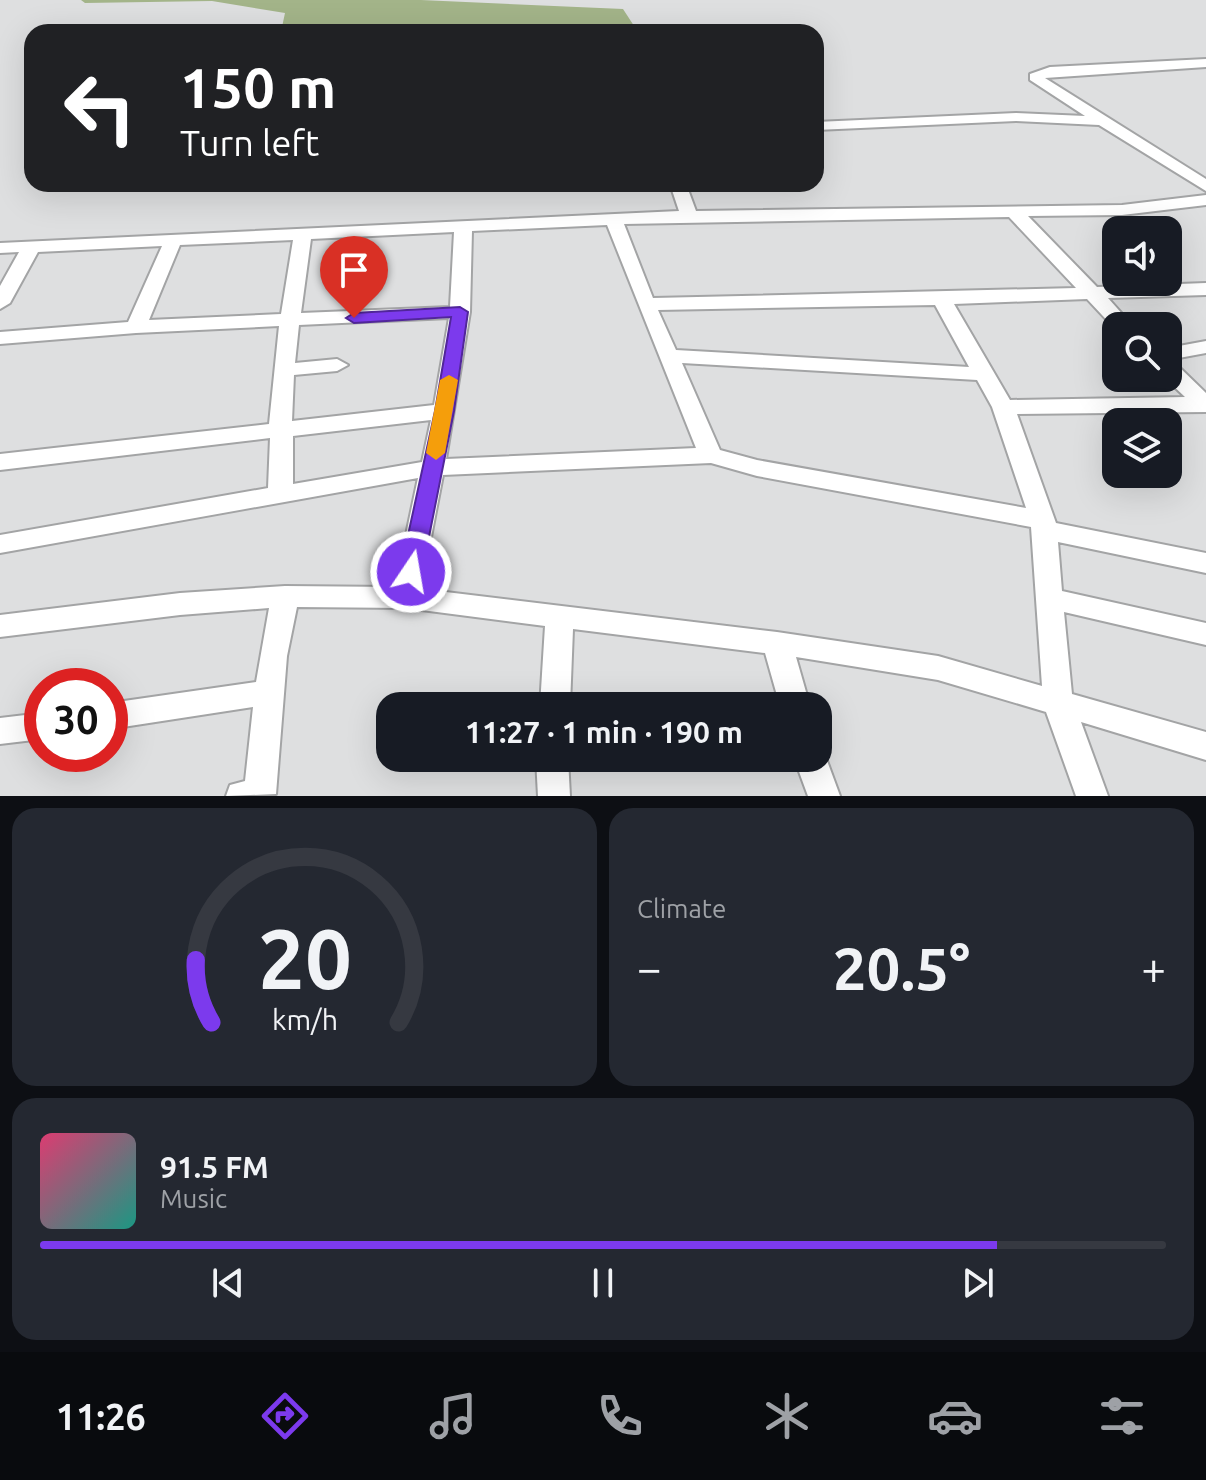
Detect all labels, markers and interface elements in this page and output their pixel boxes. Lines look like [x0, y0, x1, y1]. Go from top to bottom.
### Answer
icon: left [48, 56, 152, 160]
text: 150 m [180, 56, 336, 119]
text: Turn left [180, 122, 319, 163]
map controls [1102, 216, 1182, 488]
button: sound [1102, 216, 1182, 296]
pin [320, 236, 388, 318]
icon: arrive [332, 248, 376, 292]
button: search [1102, 312, 1182, 392]
button: layers [1102, 408, 1182, 488]
position arrow [369, 530, 453, 614]
speed limit sign: 30 [24, 668, 128, 772]
text: 11:27 · 1 min · 190 m [465, 715, 743, 749]
text: Climate [637, 894, 726, 923]
text: 20 [258, 911, 351, 1005]
text: 20.5° [833, 934, 970, 1001]
text: − [637, 943, 662, 992]
text: + [1141, 943, 1166, 992]
text: km/h [272, 1003, 338, 1035]
text: 91.5 FM [160, 1150, 269, 1184]
text: Music [160, 1184, 227, 1213]
icon: previous [206, 1261, 250, 1305]
icon: pause [581, 1261, 625, 1305]
icon: next [956, 1261, 1000, 1305]
icon: directions [257, 1388, 313, 1444]
icon: music [425, 1388, 481, 1444]
icon: phone [592, 1388, 648, 1444]
icon: climate [759, 1388, 815, 1444]
icon: car [927, 1388, 983, 1444]
icon: filters [1094, 1388, 1150, 1444]
text: 11:26 [56, 1396, 146, 1437]

